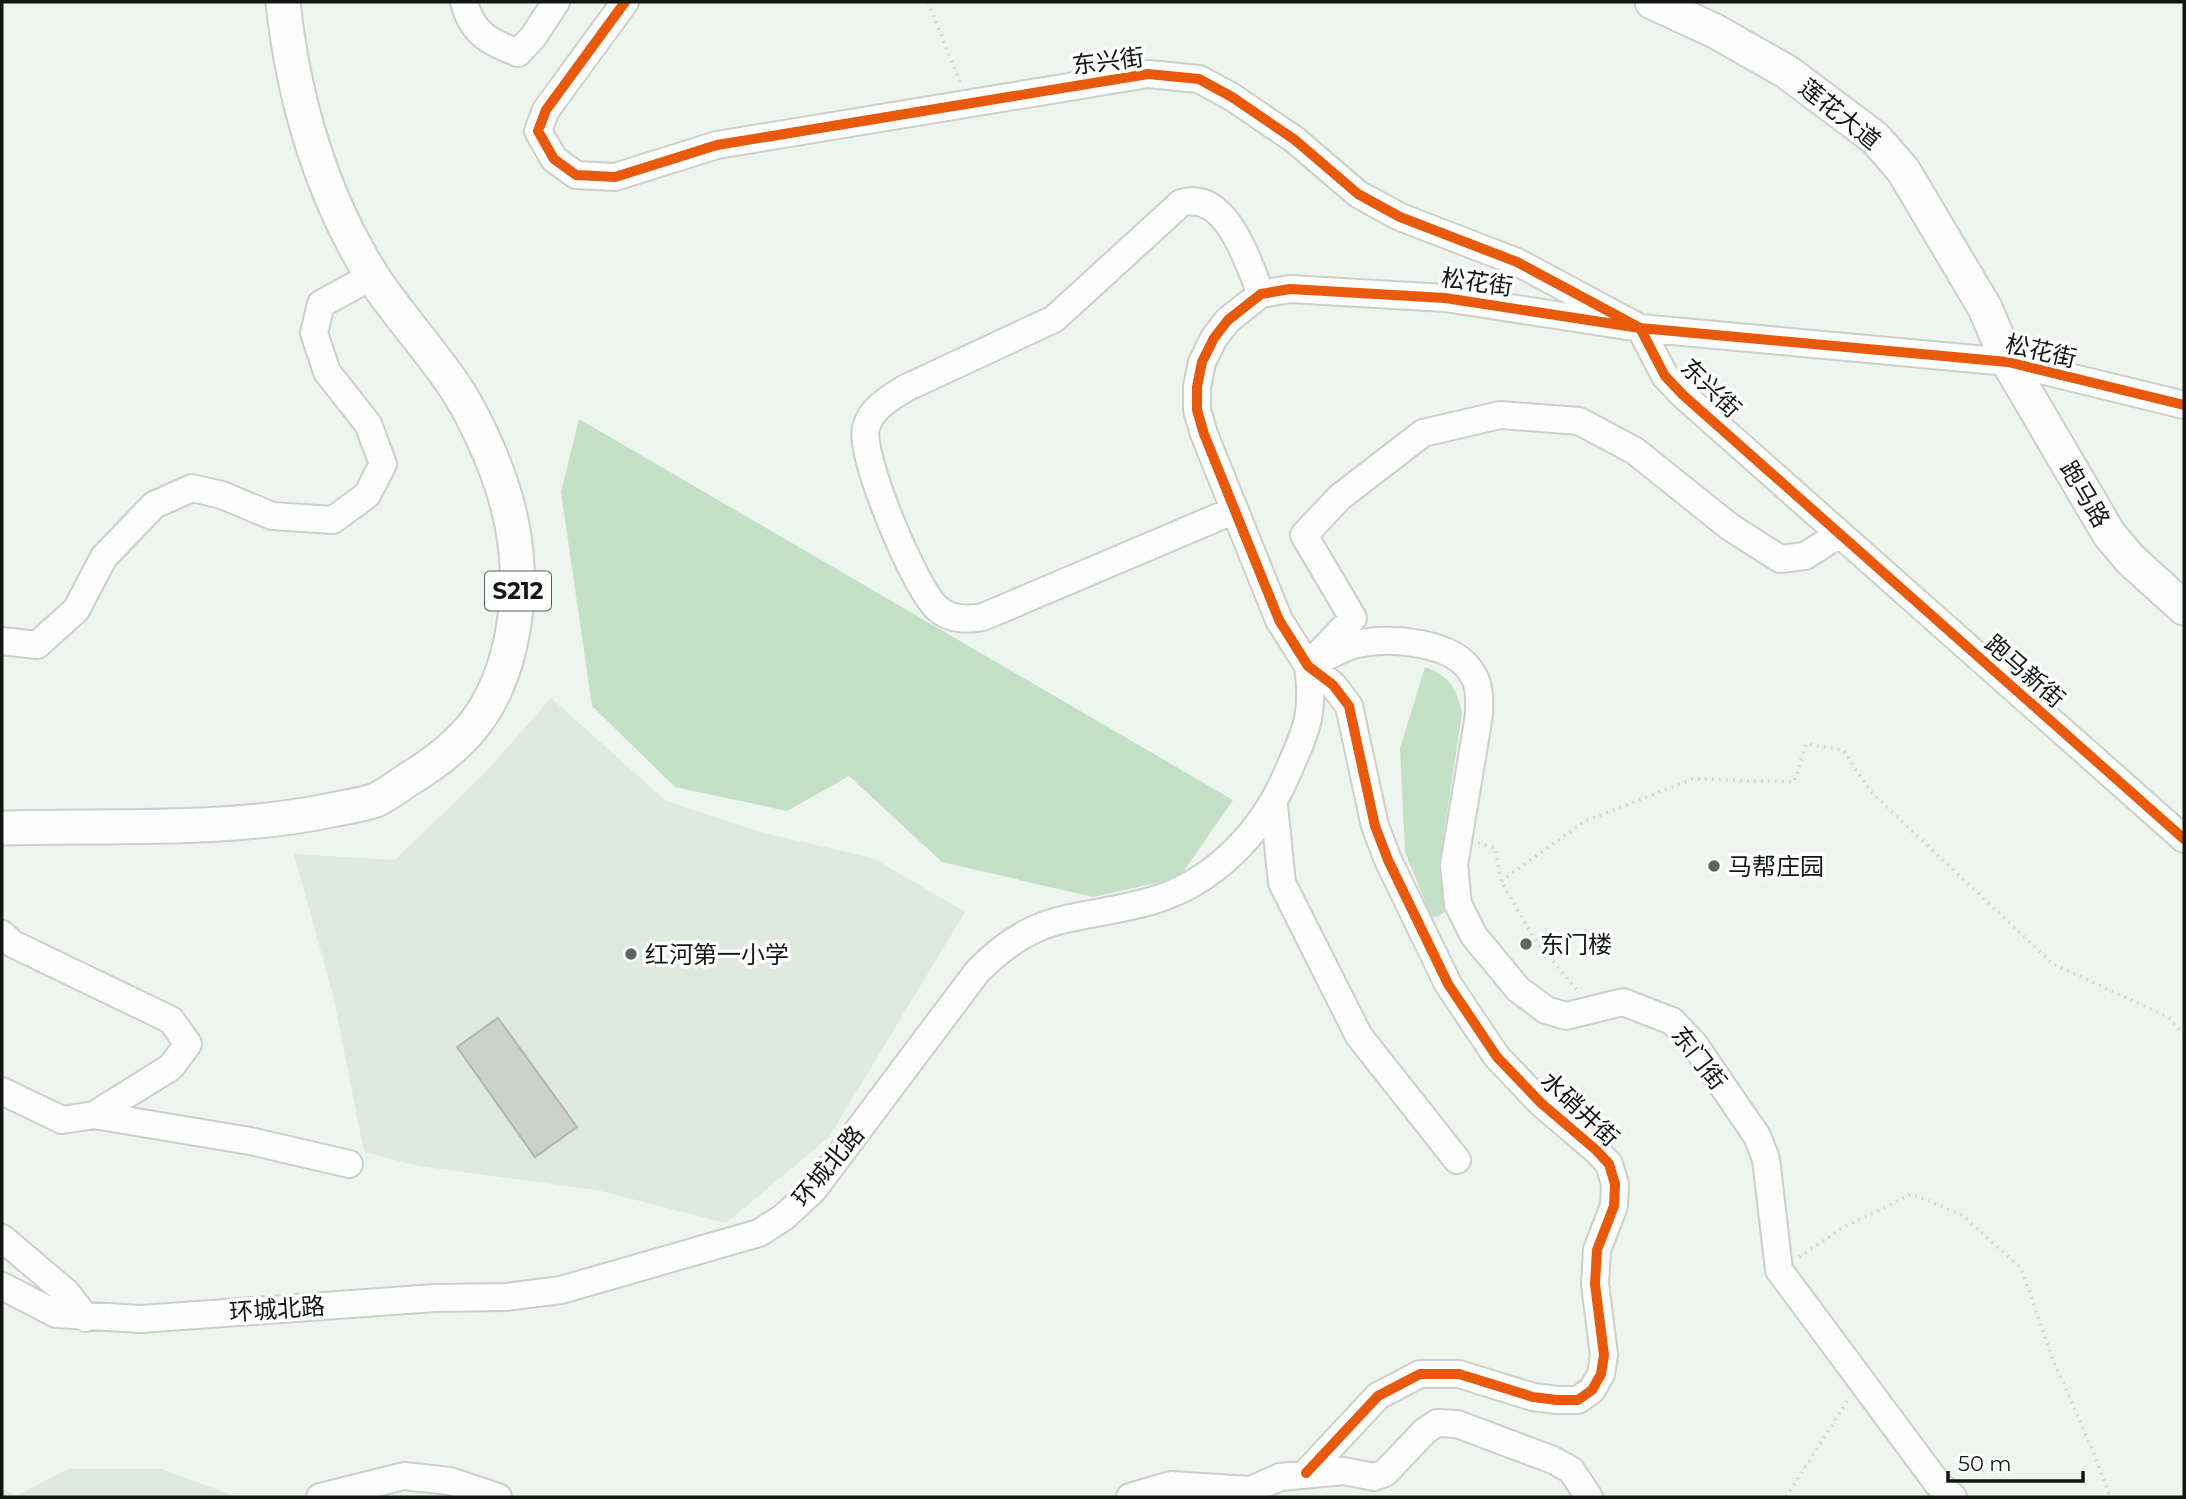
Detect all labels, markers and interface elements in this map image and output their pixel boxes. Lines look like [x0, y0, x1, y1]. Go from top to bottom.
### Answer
street label: 东兴街 [1071, 42, 1145, 80]
street label: 莲花大道 [1794, 73, 1886, 155]
street label: 松花街 [1439, 263, 1515, 301]
street label: 松花街 [2003, 329, 2079, 373]
street label: 东兴街 [1675, 353, 1747, 423]
street label: 跑马路 [2054, 456, 2116, 532]
road number: S212 [485, 572, 551, 610]
street label: 跑马新街 [1979, 629, 2071, 713]
place label: 马帮庄园 [1728, 852, 1824, 881]
marker: 马帮庄园 [1706, 858, 1722, 874]
place label: 东门楼 [1540, 930, 1612, 959]
marker: 东门楼 [1518, 936, 1534, 952]
place label: 红河第一小学 [645, 940, 789, 969]
marker: 红河第一小学 [623, 946, 639, 962]
street label: 东门街 [1665, 1021, 1733, 1095]
street label: 水硝井街 [1535, 1066, 1625, 1152]
street label: 环城北路 [786, 1120, 870, 1212]
street label: 环城北路 [228, 1291, 326, 1327]
scale bar [1948, 1440, 2083, 1484]
text: 50 m [1958, 1451, 2012, 1476]

